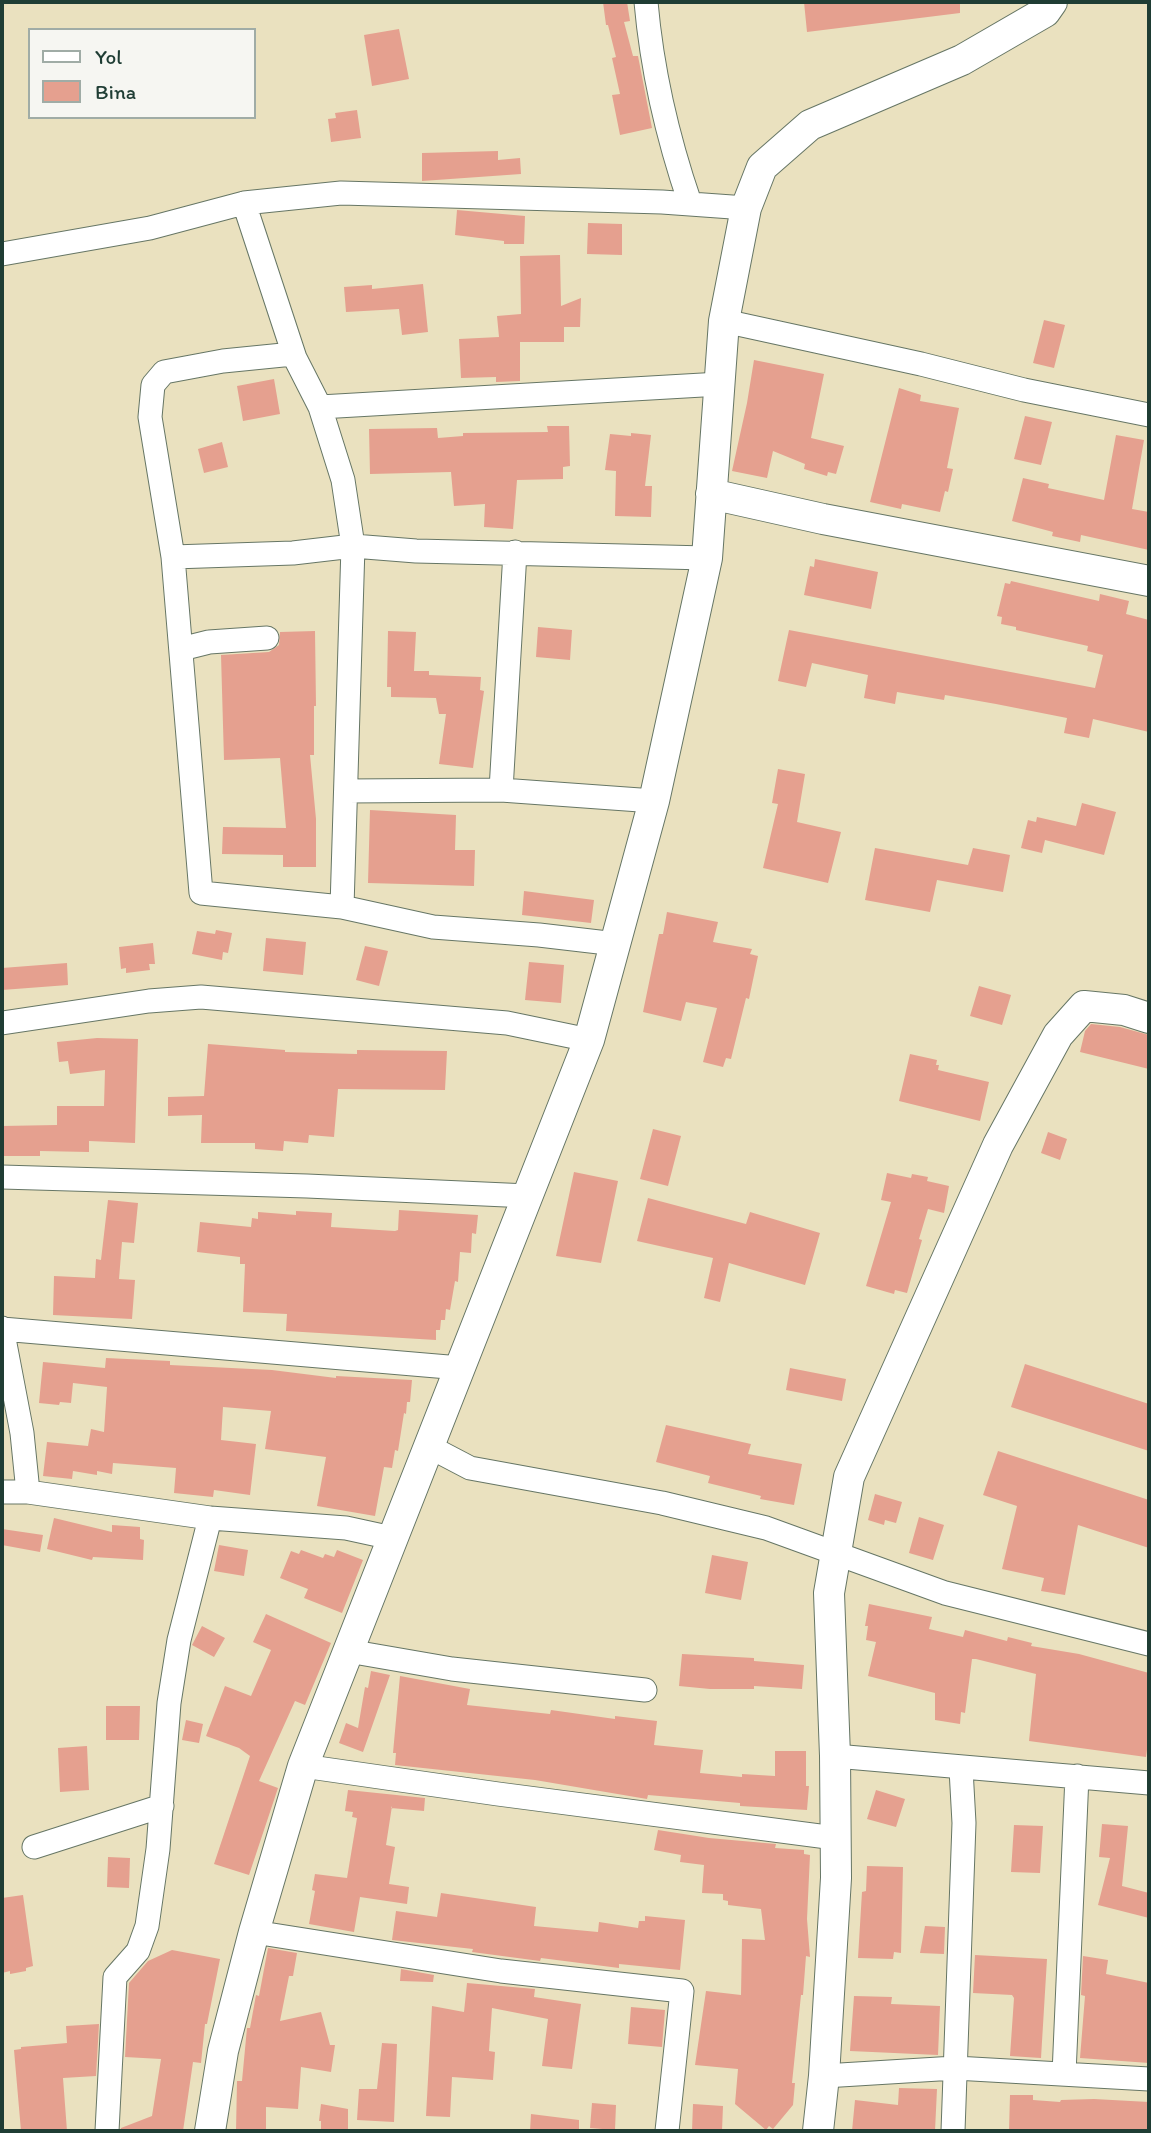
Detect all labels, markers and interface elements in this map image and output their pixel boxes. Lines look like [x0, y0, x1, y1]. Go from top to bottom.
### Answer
legend [28, 28, 256, 119]
text: Yol [95, 44, 122, 69]
text: Bina [95, 79, 136, 104]

